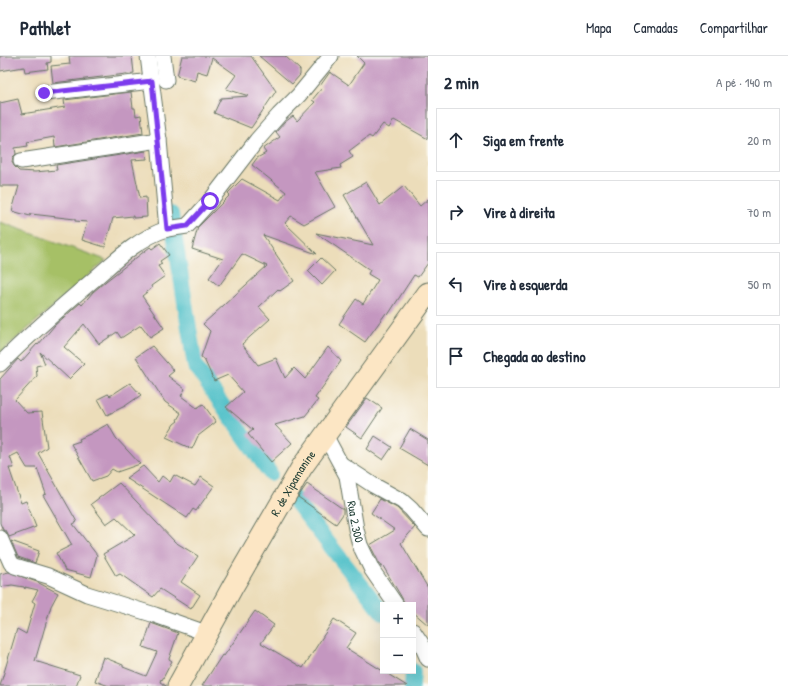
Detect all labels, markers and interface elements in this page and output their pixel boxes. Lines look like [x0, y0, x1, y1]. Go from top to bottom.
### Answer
text: Pathlet [20, 15, 70, 41]
text: Mapa [586, 18, 611, 37]
text: Camadas [633, 18, 678, 37]
text: Compartilhar [700, 18, 768, 37]
text: 2 min [444, 71, 479, 94]
text: A pé · 140 m [716, 73, 772, 91]
route end [35, 84, 53, 102]
icon: ahead [445, 129, 467, 151]
text: Siga em frente [483, 130, 564, 151]
text: 20 m [747, 131, 771, 149]
route start [201, 192, 219, 210]
icon: right [445, 201, 467, 223]
text: Vire à direita [483, 202, 555, 223]
text: 70 m [747, 203, 771, 221]
icon: left [445, 273, 467, 295]
text: Vire à esquerda [483, 274, 567, 295]
text: 50 m [748, 275, 771, 293]
icon: arrive [445, 345, 467, 367]
text: Chegada ao destino [483, 346, 586, 367]
street label: R. de Xipamanine [266, 447, 319, 519]
street label: Rua 2.300 [343, 500, 368, 544]
map controls [380, 602, 416, 674]
button: + [380, 602, 416, 638]
button: − [380, 638, 416, 674]

